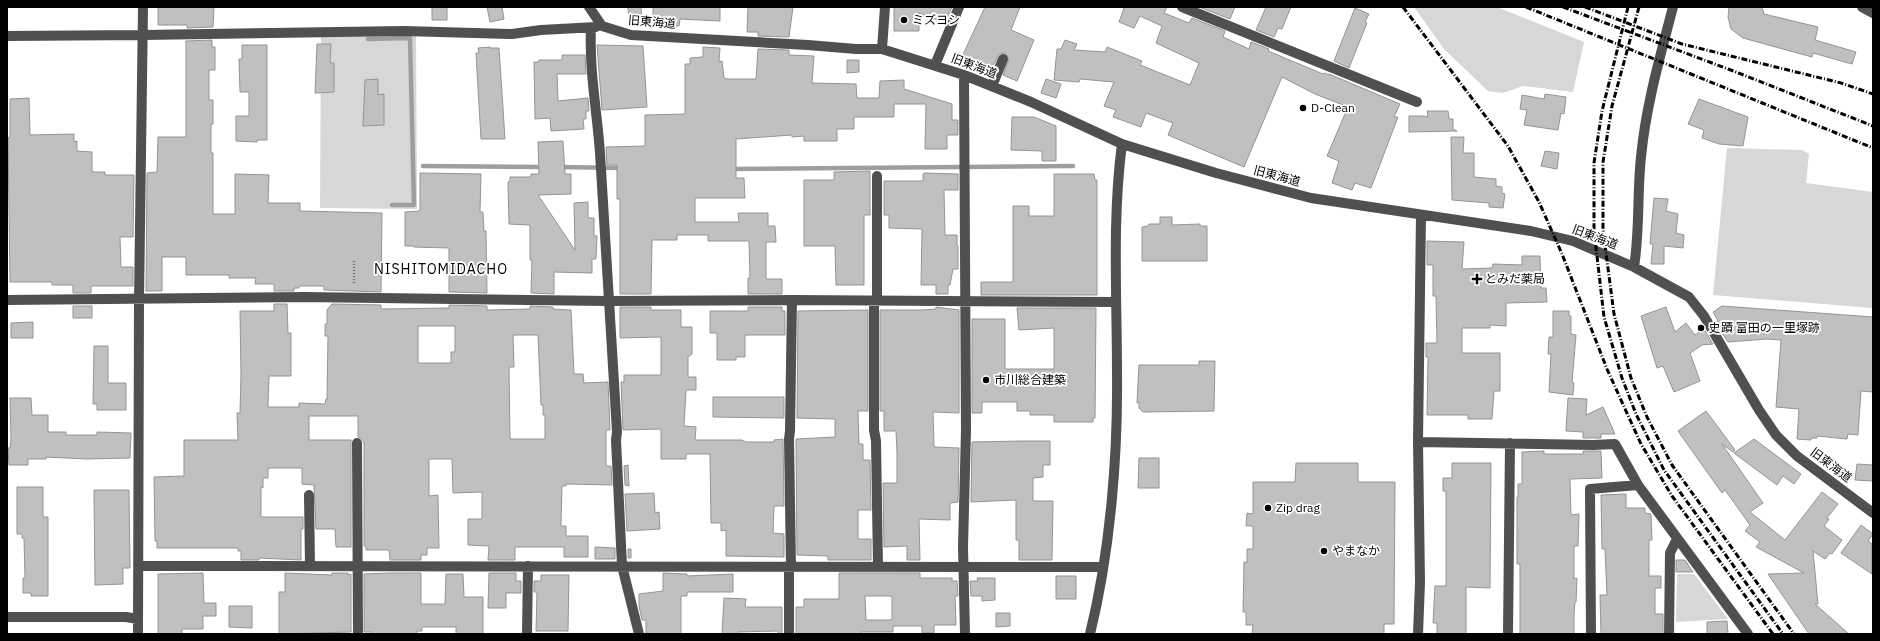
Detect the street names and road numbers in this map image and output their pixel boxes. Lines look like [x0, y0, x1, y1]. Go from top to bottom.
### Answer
street label: 旧東海道 [627, 12, 677, 31]
street label: 旧東海道 [949, 50, 999, 81]
street label: 旧東海道 [1252, 162, 1302, 189]
street label: 旧東海道 [1570, 221, 1620, 252]
street label: 旧東海道 [1808, 444, 1855, 485]

